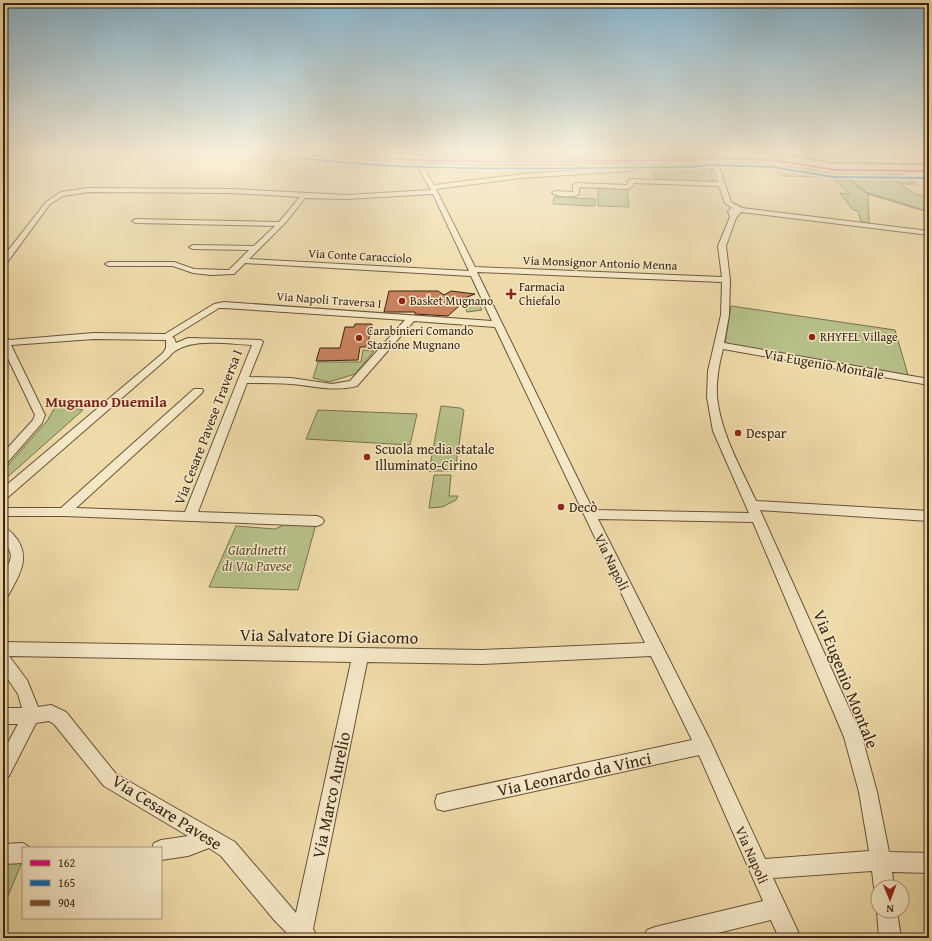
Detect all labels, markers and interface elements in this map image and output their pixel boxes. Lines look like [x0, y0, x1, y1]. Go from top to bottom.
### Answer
street label: Via Conte Caracciolo [308, 244, 412, 267]
street label: Via Monsignor Antonio Menna [522, 251, 678, 274]
place label: Farmacia Chiefalo [519, 278, 565, 309]
street label: Via Napoli Traversa I [276, 287, 382, 312]
marker: Farmacia Chiefalo [506, 289, 516, 299]
place label: Basket Mugnano [410, 292, 493, 309]
marker: Basket Mugnano [397, 296, 407, 306]
place label: Carabinieri Comando Stazione Mugnano [367, 322, 473, 353]
place label: RHYFEL Village [820, 328, 898, 345]
marker: RHYFEL Village [807, 332, 817, 342]
marker: Carabinieri Comando Stazione Mugnano [354, 333, 364, 343]
street label: Via Eugenio Montale [762, 344, 886, 384]
street label: Via Cesare Pavese Traversa I [169, 346, 247, 508]
district label: Mugnano Duemila [45, 391, 167, 412]
place label: Despar [746, 423, 787, 443]
marker: Despar [733, 428, 743, 438]
place label: Scuola media statale Illuminato-Cirino [375, 439, 495, 475]
marker: Scuola media statale Illuminato-Cirino [362, 452, 372, 462]
place label: Decò [569, 497, 597, 517]
marker: Decò [556, 502, 566, 512]
street label: Via Napoli [590, 530, 634, 594]
park label: Giardinetti di Via Pavese [222, 540, 292, 576]
street label: Via Eugenio Montale [807, 606, 886, 752]
street label: Via Salvatore Di Giacomo [240, 621, 419, 650]
street label: Via Marco Aurelio [305, 729, 356, 860]
street label: Via Leonardo da Vinci [494, 745, 654, 802]
street label: Via Cesare Pavese [107, 768, 227, 856]
street label: Via Napoli [730, 823, 774, 887]
legend [22, 847, 162, 919]
text: 162 [58, 854, 76, 871]
text: 165 [58, 874, 76, 891]
north arrow [870, 879, 910, 919]
text: 904 [58, 894, 76, 911]
text: N [886, 901, 894, 917]

